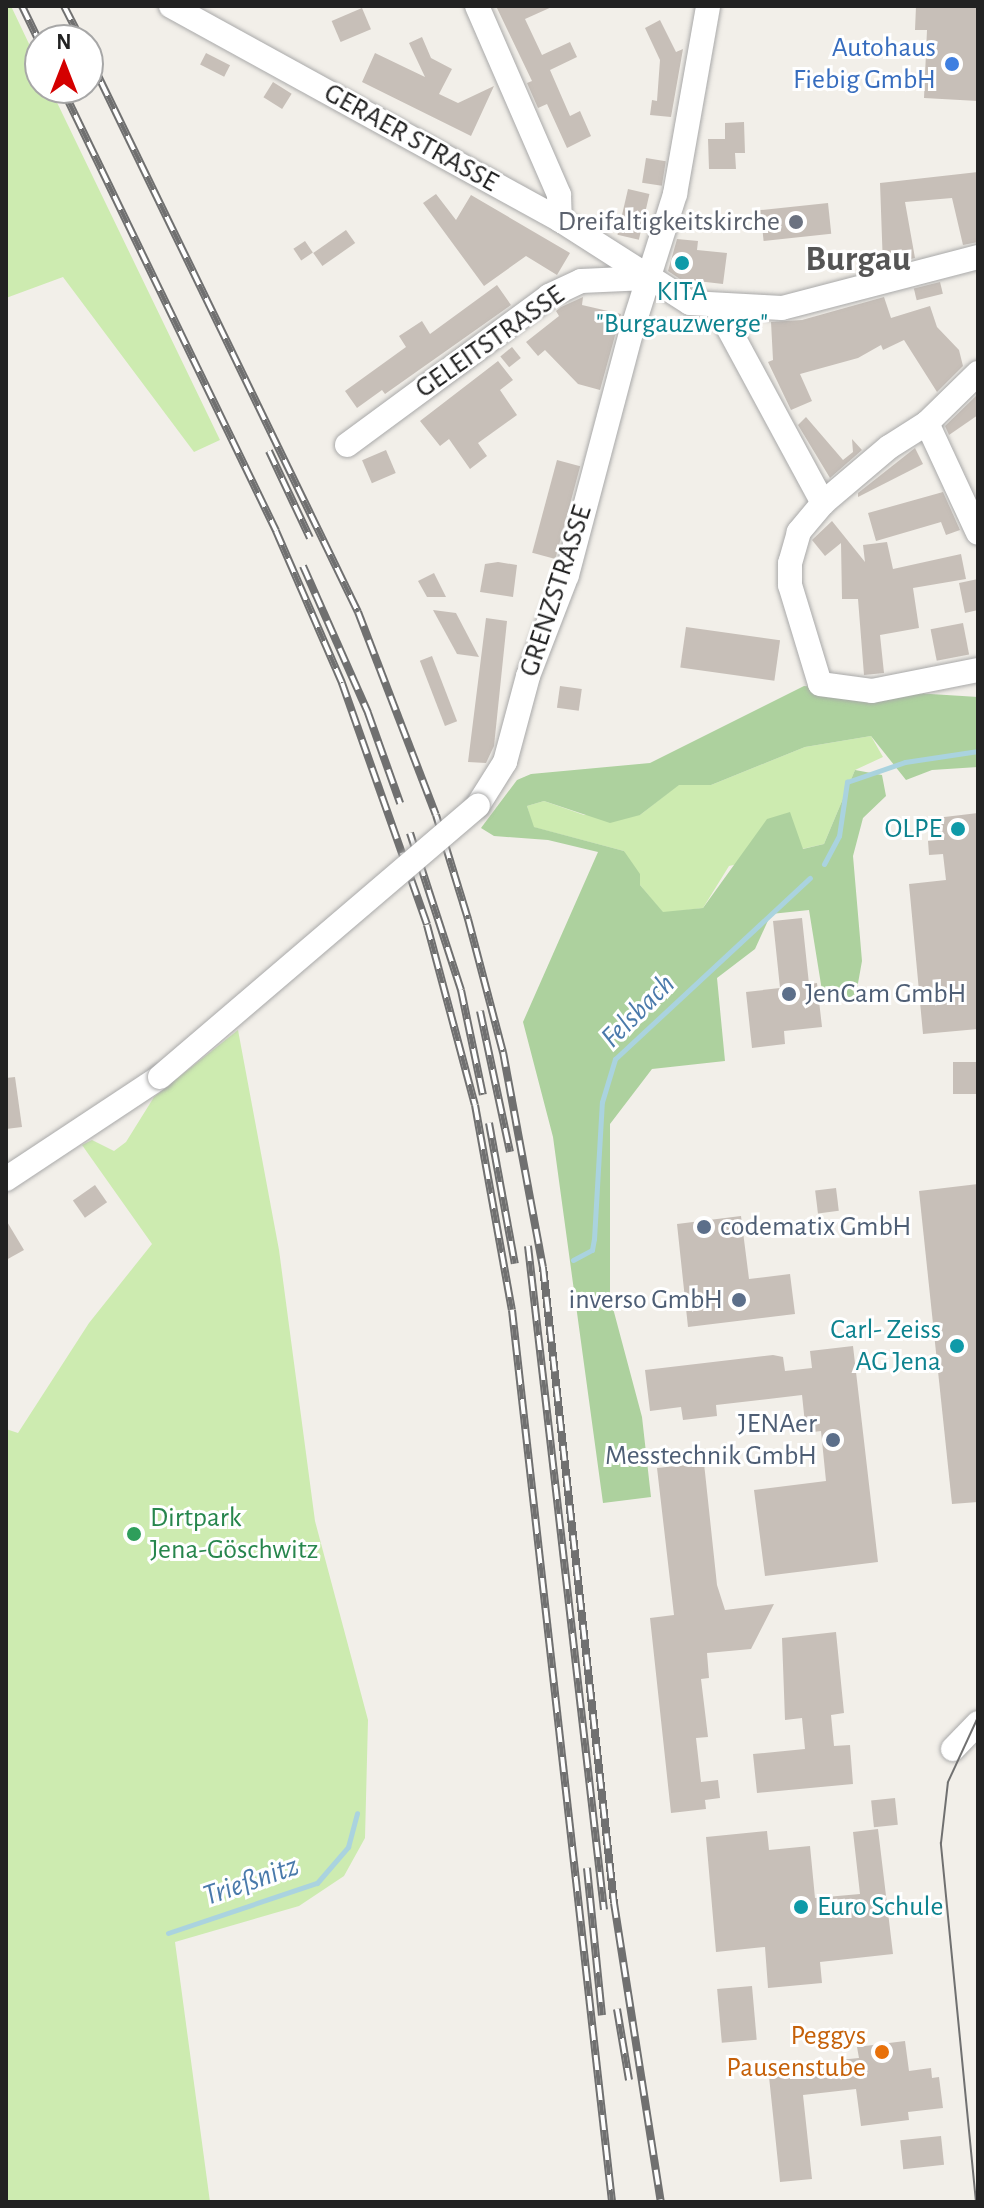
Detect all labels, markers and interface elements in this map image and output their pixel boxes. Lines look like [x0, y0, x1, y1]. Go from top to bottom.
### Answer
north arrow [24, 24, 104, 104]
text: N [56, 31, 72, 53]
place label: Autohaus Fiebig GmbH [793, 31, 936, 97]
marker: Autohaus Fiebig GmbH [943, 55, 961, 73]
street label: GERAER STRASSE [318, 76, 504, 200]
place label: Dreifaltigkeitskirche [558, 205, 780, 239]
marker: Dreifaltigkeitskirche [787, 213, 805, 231]
district label: Burgau [805, 238, 911, 282]
marker: KITA "Burgauzwerge" [673, 254, 691, 272]
place label: KITA "Burgauzwerge" [596, 275, 768, 341]
street label: GELEITSTRASSE [409, 278, 571, 406]
street label: GRENZSTRASSE [513, 501, 599, 681]
place label: OLPE [885, 812, 942, 846]
marker: OLPE [949, 820, 967, 838]
water label: Felsbach [593, 966, 683, 1056]
place label: JenCam GmbH [805, 977, 966, 1011]
marker: JenCam GmbH [780, 985, 798, 1003]
place label: codematix GmbH [720, 1210, 911, 1244]
marker: codematix GmbH [695, 1218, 713, 1236]
place label: inverso GmbH [569, 1283, 723, 1317]
marker: inverso GmbH [730, 1291, 748, 1309]
place label: Carl- Zeiss AG Jena [830, 1313, 941, 1379]
marker: Carl- Zeiss AG Jena [948, 1337, 966, 1355]
place label: JENAer Messtechnik GmbH [605, 1407, 817, 1473]
marker: JENAer Messtechnik GmbH [824, 1431, 842, 1449]
place label: Dirtpark Jena-Göschwitz [150, 1501, 318, 1567]
marker: Dirtpark Jena-Göschwitz [125, 1525, 143, 1543]
water label: Trießnitz [198, 1848, 304, 1914]
place label: Euro Schule [817, 1890, 943, 1924]
marker: Euro Schule [792, 1898, 810, 1916]
place label: Peggys Pausenstube [726, 2019, 866, 2085]
marker: Peggys Pausenstube [873, 2043, 891, 2061]

